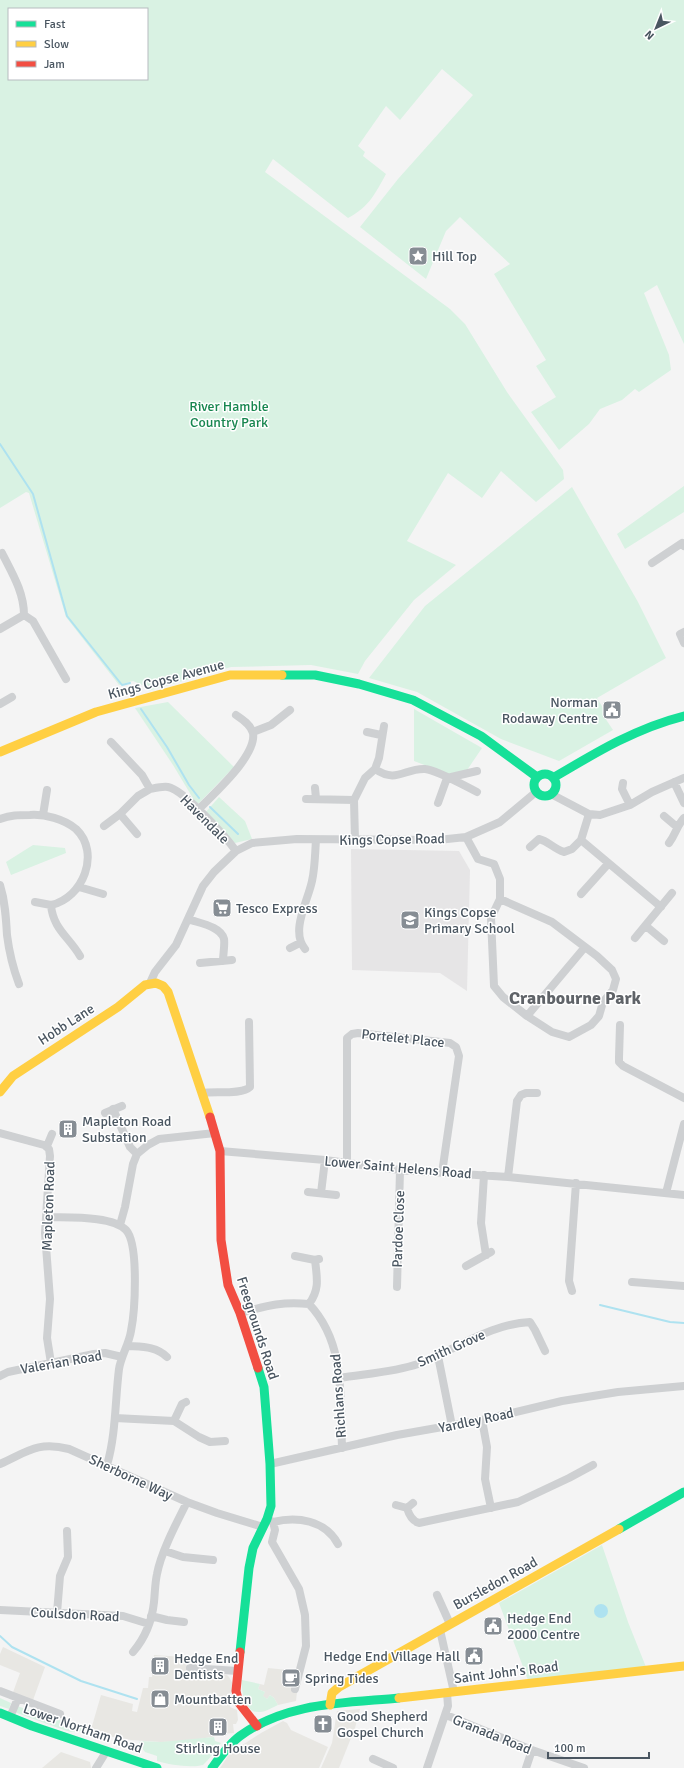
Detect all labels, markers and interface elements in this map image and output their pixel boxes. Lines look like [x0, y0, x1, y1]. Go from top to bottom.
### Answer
legend [8, 8, 148, 80]
north arrow [636, 8, 676, 48]
text: Fast [44, 17, 65, 32]
text: N [642, 28, 657, 42]
text: Slow [44, 37, 69, 52]
text: Jam [44, 57, 65, 72]
place icon: Hill Top [407, 245, 429, 267]
place label: Hill Top [432, 248, 477, 265]
park label: River Hamble Country Park [189, 398, 269, 431]
street label: Kings Copse Avenue [106, 656, 226, 703]
place label: Norman Rodaway Centre [502, 694, 598, 727]
public building icon: Norman Rodaway Centre [601, 699, 623, 721]
street label: Havendale [176, 791, 233, 848]
street label: Kings Copse Road [339, 830, 445, 849]
supermarket icon: Tesco Express [211, 897, 233, 919]
place label: Tesco Express [236, 900, 318, 917]
place label: Kings Copse Primary School [424, 904, 515, 937]
school or university icon: Kings Copse Primary School [399, 909, 421, 931]
district label: Cranbourne Park [509, 987, 642, 1009]
street label: Hobb Lane [35, 1000, 98, 1049]
street label: Portelet Place [360, 1026, 445, 1051]
place label: Mapleton Road Substation [82, 1113, 172, 1146]
building icon: Mapleton Road Substation [57, 1118, 79, 1140]
street label: Lower Saint Helens Road [324, 1153, 472, 1182]
street label: Mapleton Road [38, 1161, 59, 1251]
street label: Pardoe Close [389, 1190, 408, 1268]
street label: Freegrounds Road [233, 1274, 282, 1382]
street label: Smith Grove [415, 1326, 488, 1371]
street label: Valerian Road [19, 1347, 103, 1378]
street label: Richlans Road [327, 1353, 350, 1439]
street label: Yardley Road [437, 1404, 515, 1437]
street label: Sherborne Way [86, 1451, 176, 1504]
street label: Bursledon Road [450, 1553, 540, 1614]
street label: Coulsdon Road [30, 1604, 120, 1625]
place label: Hedge End 2000 Centre [507, 1610, 580, 1643]
public building icon: Hedge End 2000 Centre [482, 1615, 504, 1637]
public building icon: Hedge End Village Hall [463, 1645, 485, 1667]
place label: Hedge End Village Hall [324, 1648, 460, 1665]
place label: Hedge End Dentists [174, 1650, 238, 1683]
building icon: Hedge End Dentists [149, 1655, 171, 1677]
street label: Saint John's Road [453, 1658, 559, 1687]
cafe icon: Spring Tides [280, 1667, 302, 1689]
place label: Spring Tides [305, 1670, 379, 1687]
shop icon: Mountbatten [149, 1688, 171, 1710]
place label: Mountbatten [174, 1691, 251, 1708]
street label: Lower Northam Road [21, 1700, 145, 1757]
place label: Good Shepherd Gospel Church [337, 1708, 428, 1741]
street label: Granada Road [450, 1711, 534, 1758]
church icon: Good Shepherd Gospel Church [312, 1713, 334, 1735]
building icon: Stirling House [207, 1716, 229, 1738]
scale bar [548, 1734, 649, 1760]
place label: Stirling House [175, 1740, 261, 1757]
text: 100 m [554, 1741, 586, 1756]

